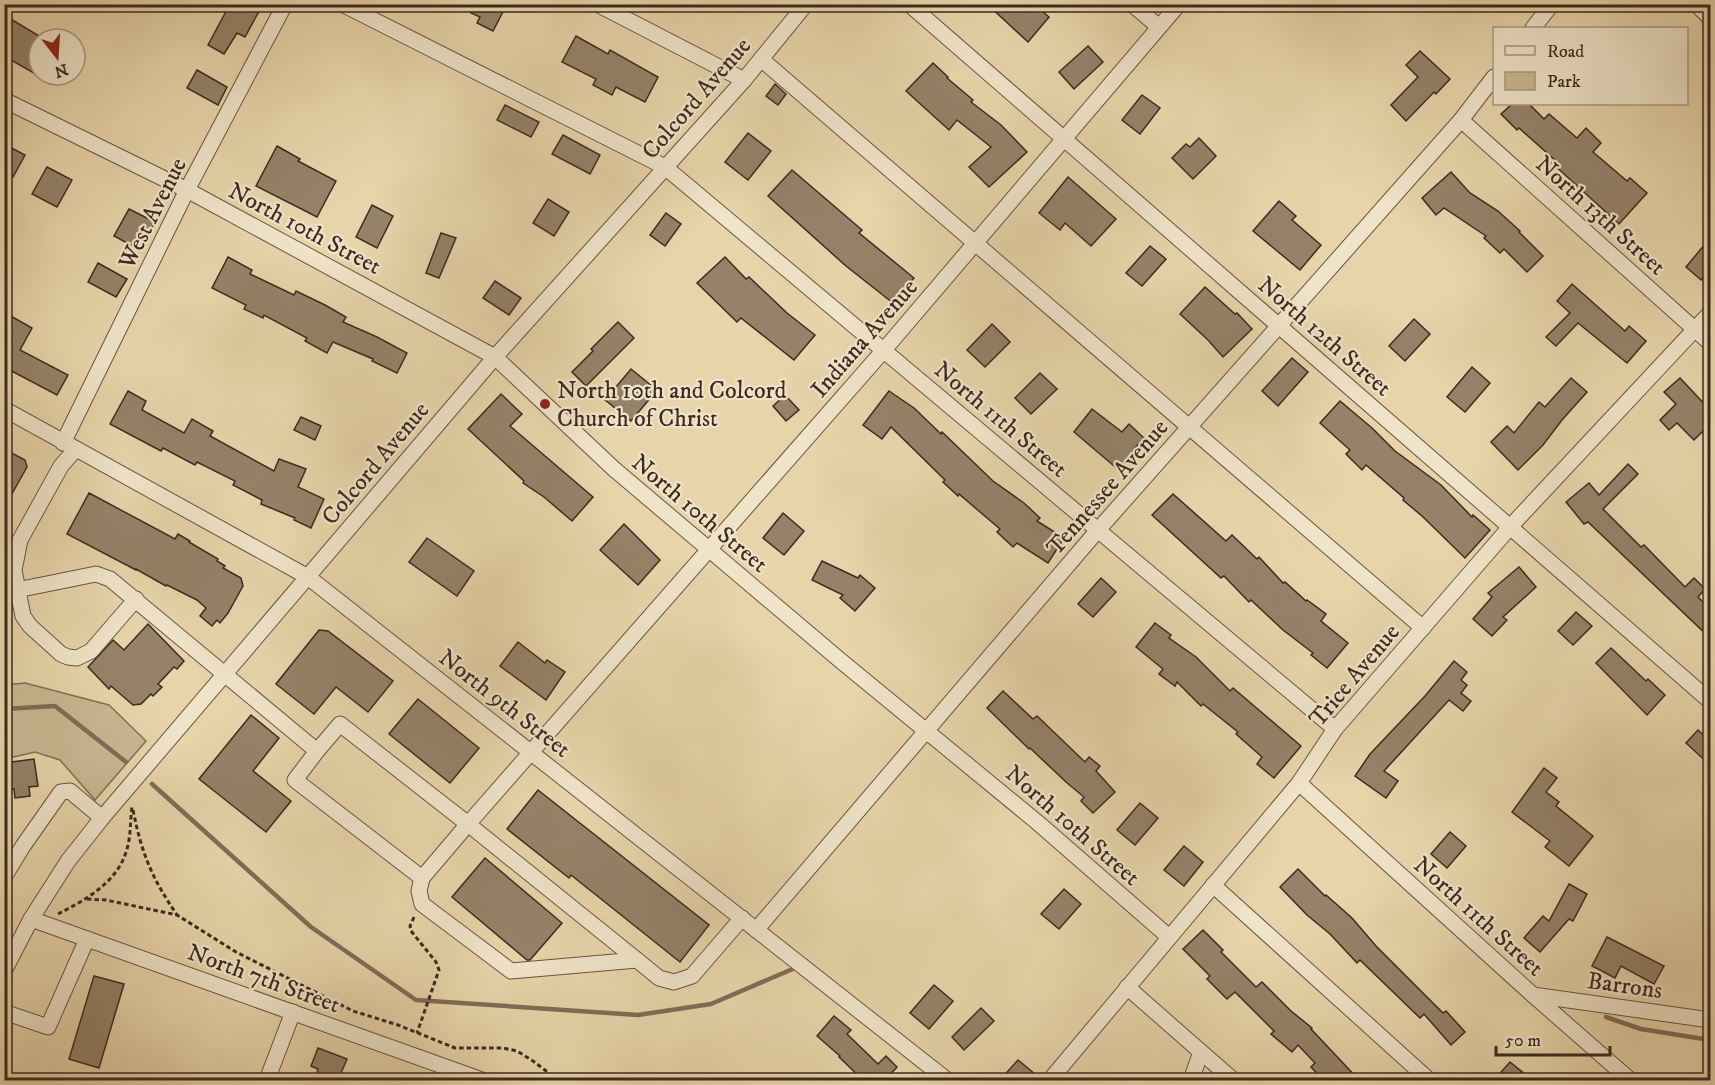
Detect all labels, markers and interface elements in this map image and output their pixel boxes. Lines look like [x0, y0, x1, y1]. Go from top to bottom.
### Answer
north arrow [27, 27, 87, 87]
legend [1493, 27, 1688, 105]
street label: Colcord Avenue [636, 32, 758, 166]
text: Road [1547, 41, 1584, 63]
text: N [52, 59, 70, 82]
text: Park [1547, 71, 1581, 93]
street label: North 13th Street [1529, 149, 1672, 282]
street label: West Avenue [112, 153, 194, 275]
street label: North 10th Street [223, 176, 386, 282]
street label: North 12th Street [1251, 270, 1398, 403]
street label: Indiana Avenue [805, 273, 925, 404]
street label: North 11th Street [928, 355, 1073, 484]
place label: North 10th and Colcord Church of Christ [557, 376, 786, 434]
street label: Colcord Avenue [315, 396, 436, 531]
marker: North 10th and Colcord Church of Christ [538, 397, 552, 411]
street label: Tennessee Avenue [1040, 413, 1175, 562]
street label: North 10th Street [625, 448, 774, 580]
street label: Trice Avenue [1303, 618, 1407, 733]
street label: North 9th Street [432, 643, 577, 765]
street label: North 10th Street [999, 759, 1146, 893]
street label: North 11th Street [1407, 850, 1550, 983]
street label: North 7th Street [183, 937, 344, 1020]
street label: Barrons [1585, 966, 1664, 1006]
scale bar [1496, 1019, 1610, 1057]
text: 50 m [1505, 1030, 1541, 1052]

